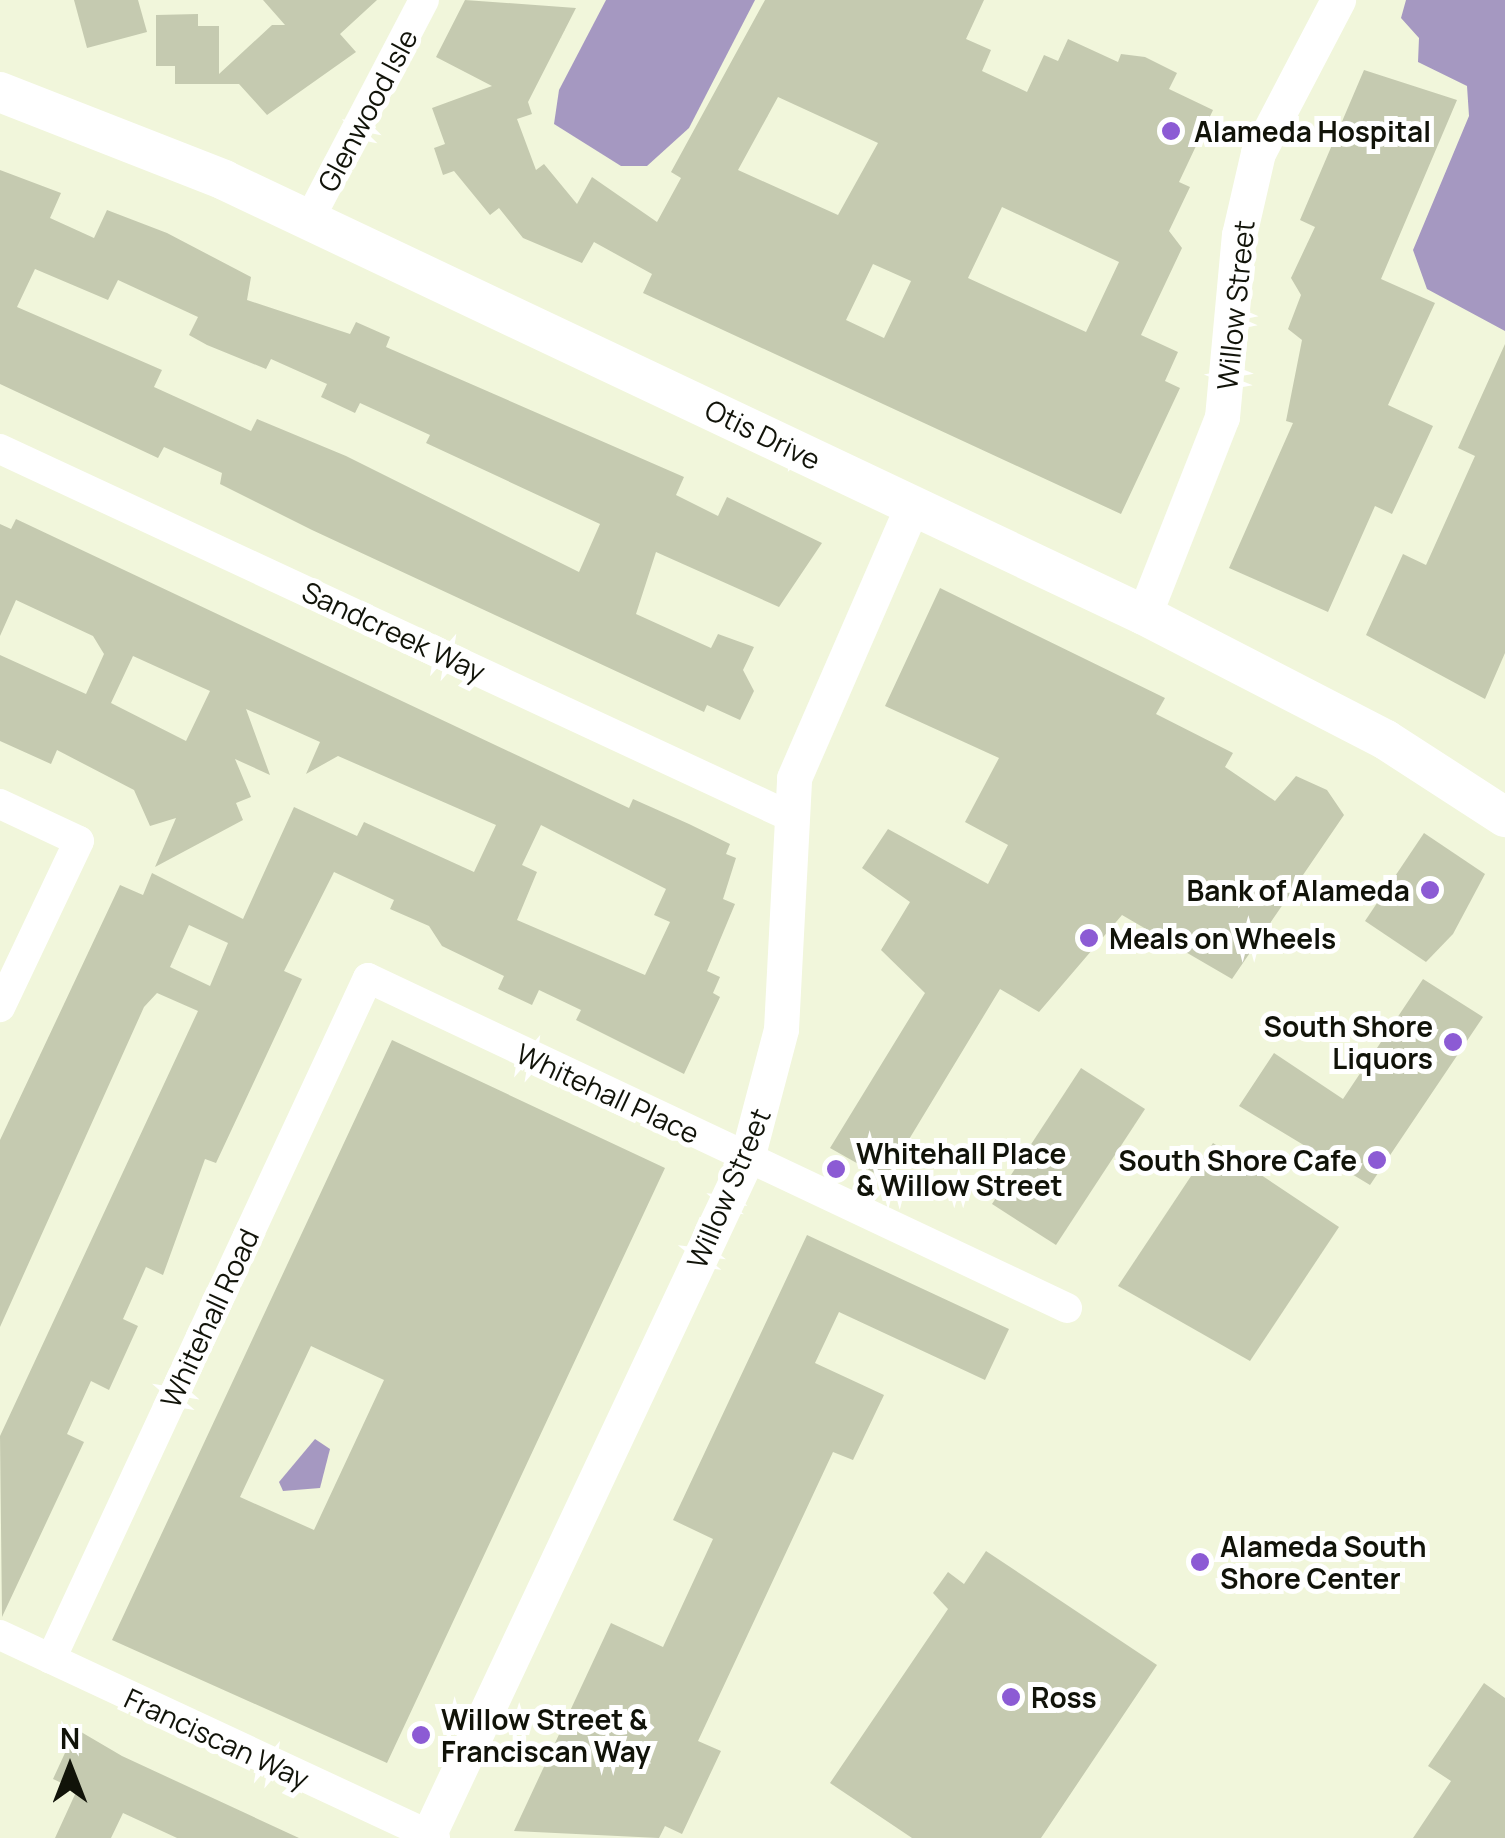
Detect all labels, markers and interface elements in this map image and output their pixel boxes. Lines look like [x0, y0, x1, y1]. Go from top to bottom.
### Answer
street label: Glenwood Isle [310, 23, 424, 197]
place label: Alameda Hospital [1194, 114, 1431, 148]
marker: Alameda Hospital [1158, 118, 1184, 144]
street label: Willow Street [1209, 218, 1261, 392]
street label: Otis Drive [700, 392, 826, 476]
street label: Sandcreek Way [297, 574, 491, 688]
place label: Bank of Alameda [1187, 873, 1410, 907]
marker: Bank of Alameda [1419, 879, 1441, 901]
place label: Meals on Wheels [1109, 921, 1336, 955]
marker: Meals on Wheels [1078, 927, 1100, 949]
place label: South Shore Liquors [1264, 1009, 1433, 1075]
marker: South Shore Liquors [1442, 1031, 1464, 1053]
street label: Whitehall Place [511, 1036, 705, 1150]
street label: Willow Street [679, 1103, 777, 1273]
place label: Whitehall Place & Willow Street [856, 1136, 1066, 1202]
place label: South Shore Cafe [1118, 1143, 1357, 1177]
marker: South Shore Cafe [1366, 1149, 1388, 1171]
marker: Whitehall Place & Willow Street [825, 1158, 847, 1180]
street label: Whitehall Road [153, 1223, 265, 1413]
place label: Alameda South Shore Center [1220, 1529, 1426, 1595]
marker: Alameda South Shore Center [1189, 1551, 1211, 1573]
place label: Ross [1031, 1680, 1097, 1714]
street label: Franciscan Way [119, 1681, 315, 1795]
marker: Ross [1000, 1686, 1022, 1708]
place label: Willow Street & Franciscan Way [441, 1702, 651, 1768]
north arrow [20, 1718, 120, 1818]
text: N [60, 1719, 80, 1757]
marker: Willow Street & Franciscan Way [410, 1724, 432, 1746]

